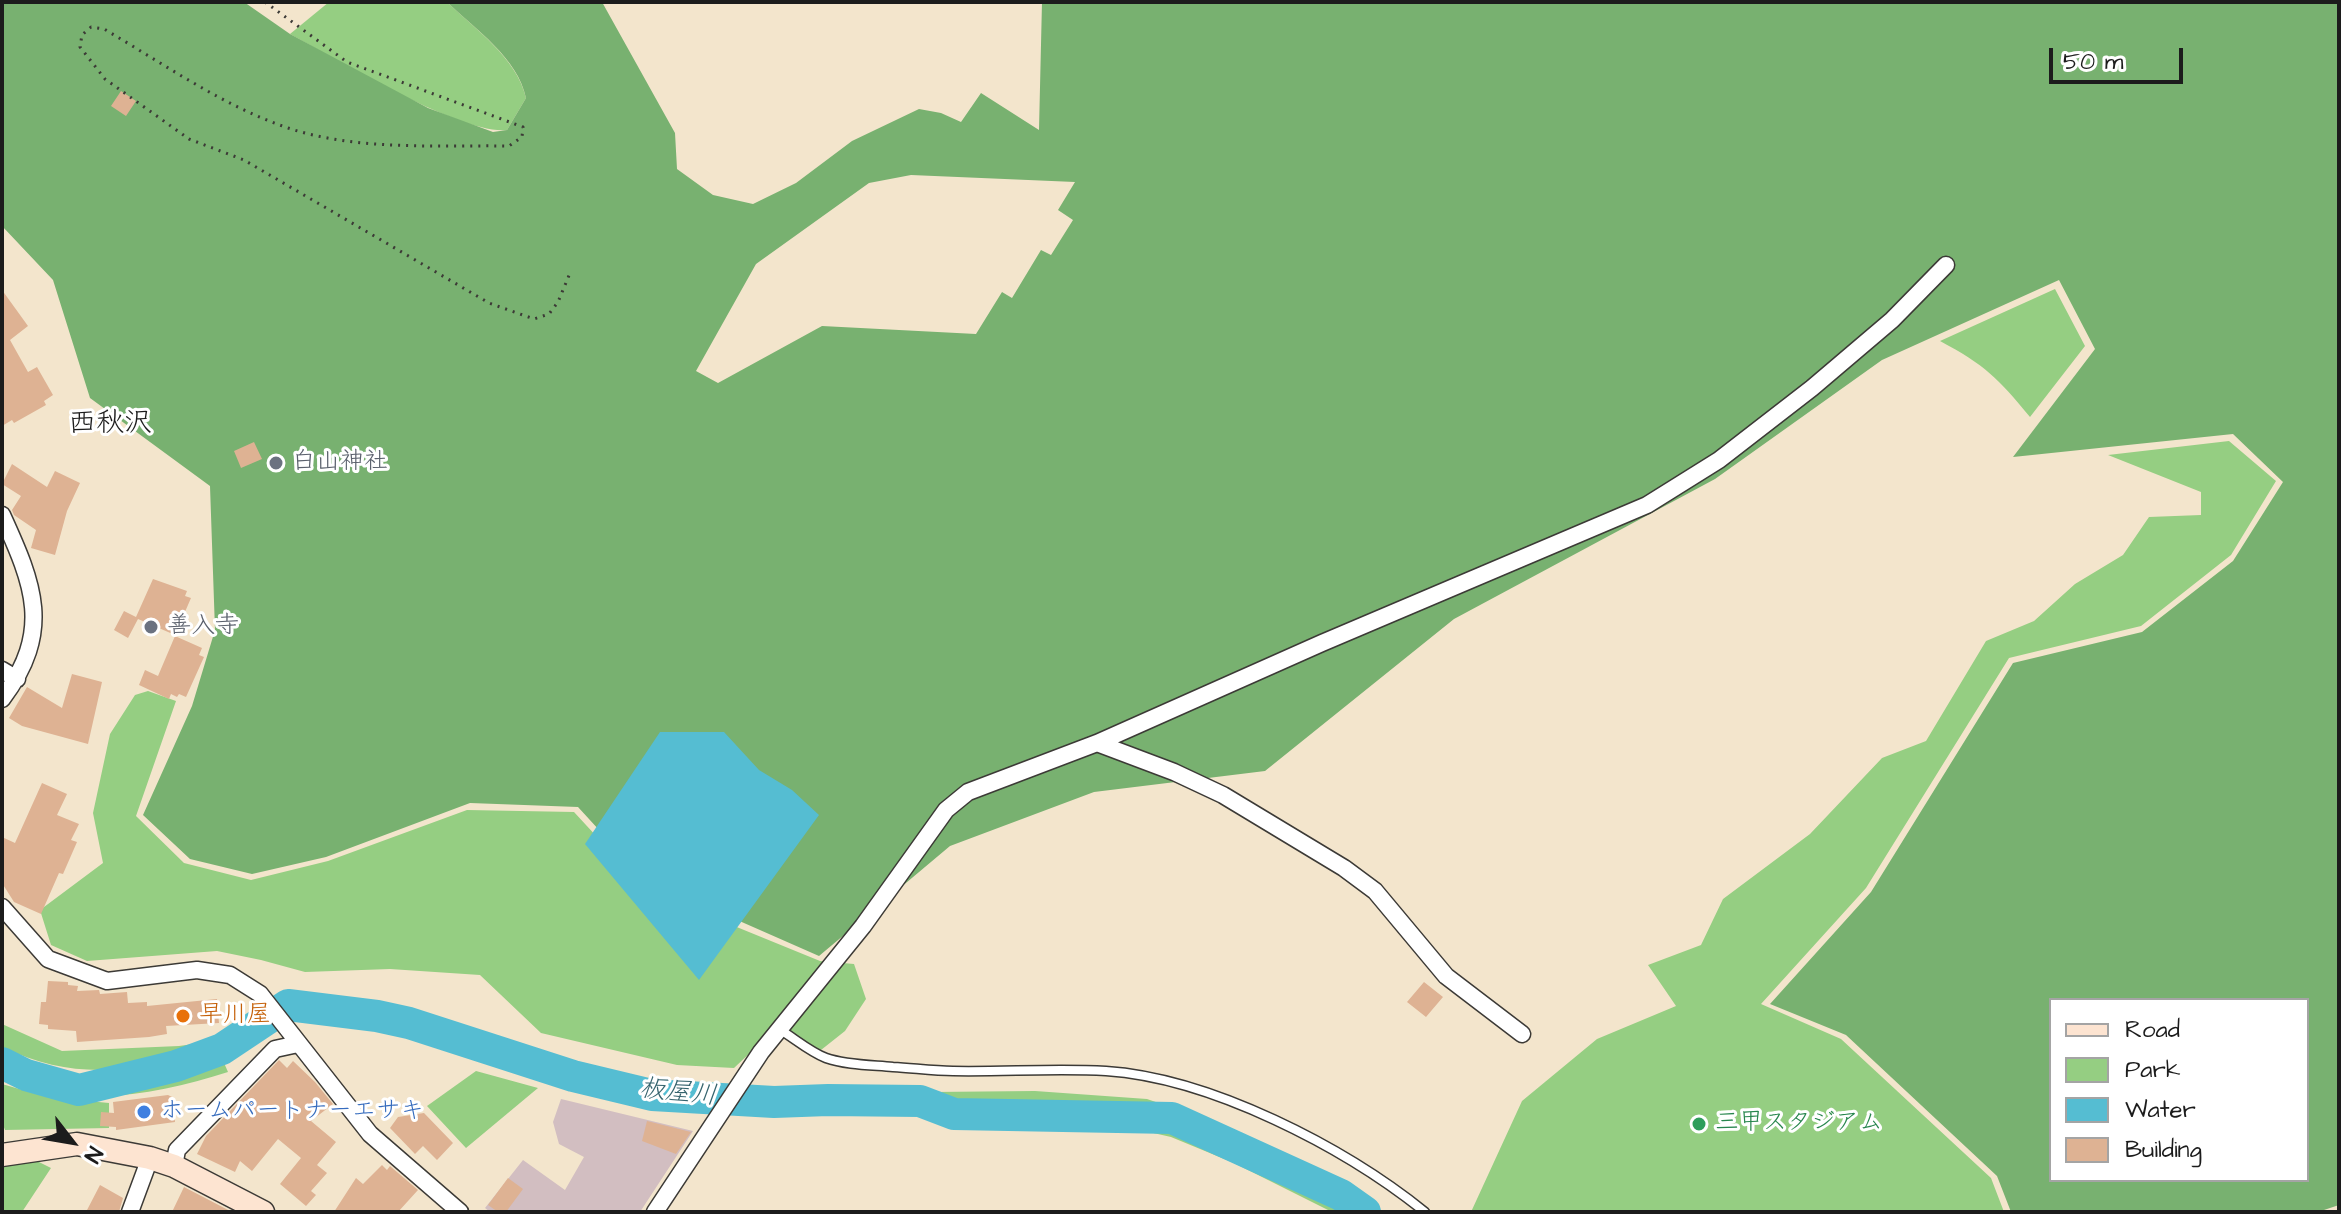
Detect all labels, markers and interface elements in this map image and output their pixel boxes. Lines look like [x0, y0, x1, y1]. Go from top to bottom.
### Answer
scale bar [2053, 32, 2187, 82]
text: 50 m [2063, 45, 2123, 79]
district label: 西秋沢 [68, 408, 152, 442]
place label: 白山神社 [292, 449, 388, 477]
marker: 白山神社 [267, 454, 285, 472]
place label: 善入寺 [167, 613, 239, 641]
marker: 善入寺 [142, 618, 160, 636]
legend [2049, 998, 2309, 1182]
place label: 早川屋 [199, 1002, 271, 1030]
marker: 早川屋 [174, 1007, 192, 1025]
text: Road [2125, 1013, 2180, 1047]
text: Park [2125, 1053, 2181, 1087]
water label: 板屋川 [638, 1074, 718, 1114]
text: Water [2125, 1093, 2196, 1127]
place label: ホームパートナーエサキ [160, 1098, 424, 1126]
north arrow [32, 1102, 112, 1182]
marker: ホームパートナーエサキ [135, 1103, 153, 1121]
place label: 三甲スタジアム [1715, 1110, 1883, 1138]
marker: 三甲スタジアム [1690, 1115, 1708, 1133]
text: Building [2125, 1133, 2202, 1167]
text: N [76, 1141, 110, 1169]

